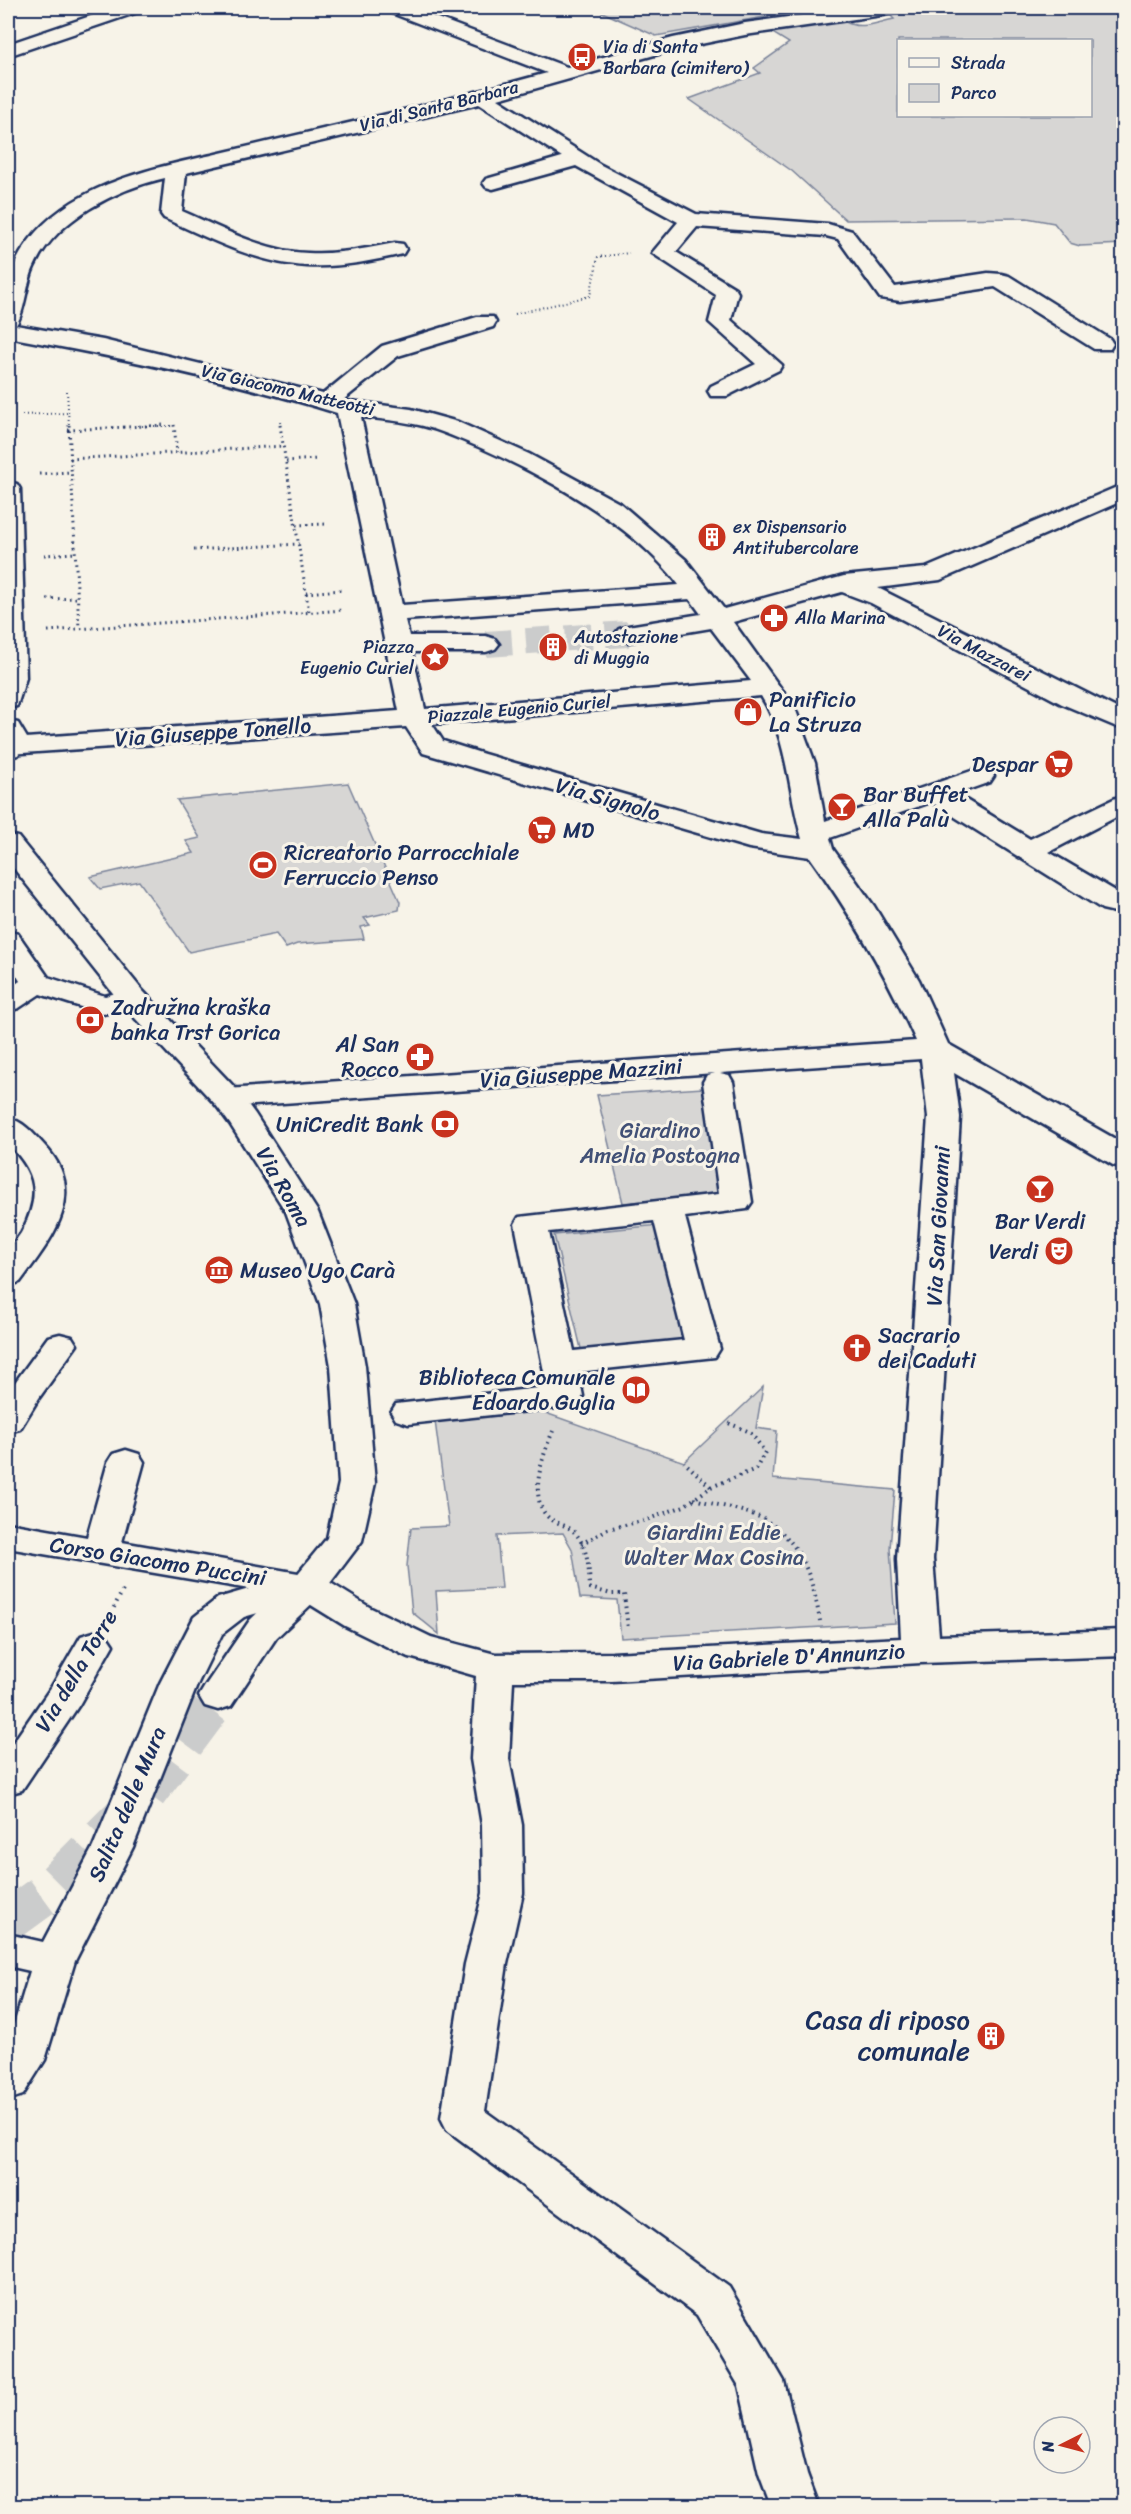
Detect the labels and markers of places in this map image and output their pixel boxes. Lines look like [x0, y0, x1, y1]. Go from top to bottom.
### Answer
place label: Via di Santa Barbara (cimitero) [603, 31, 750, 84]
bus stop icon: Via di Santa Barbara (cimitero) [566, 41, 598, 73]
place label: ex Dispensario Antitubercolare [732, 511, 859, 564]
building icon: ex Dispensario Antitubercolare [696, 521, 728, 553]
pharmacy icon: Alla Marina [758, 602, 790, 634]
place label: Alla Marina [794, 602, 886, 634]
place label: Autostazione di Muggia [573, 621, 678, 674]
place label: Piazza Eugenio Curiel [300, 631, 415, 684]
building icon: Autostazione di Muggia [537, 631, 569, 663]
place icon: Piazza Eugenio Curiel [419, 641, 451, 673]
place label: Panificio La Struza [769, 680, 862, 744]
shop icon: Panificio La Struza [732, 696, 764, 728]
place label: Despar [972, 745, 1039, 784]
supermarket icon: Despar [1043, 748, 1075, 780]
place label: Bar Buffet Alla Palù [862, 775, 969, 839]
bar icon: Bar Buffet Alla Palù [826, 791, 858, 823]
place label: MD [563, 811, 594, 850]
supermarket icon: MD [526, 814, 558, 846]
place label: Ricreatorio Parrocchiale Ferruccio Penso [284, 833, 519, 897]
sports icon: Ricreatorio Parrocchiale Ferruccio Penso [247, 849, 279, 881]
place label: Zadružna kraška banka Trst Gorica [111, 988, 280, 1052]
bank icon: Zadružna kraška banka Trst Gorica [74, 1004, 106, 1036]
place label: Al San Rocco [335, 1025, 399, 1089]
pharmacy icon: Al San Rocco [404, 1041, 436, 1073]
place label: UniCredit Bank [276, 1105, 424, 1144]
bank icon: UniCredit Bank [429, 1108, 461, 1140]
bar icon: Bar Verdi [1024, 1173, 1056, 1205]
place label: Bar Verdi [995, 1202, 1086, 1241]
place label: Verdi [989, 1232, 1039, 1271]
theatre icon: Verdi [1043, 1235, 1075, 1267]
place label: Museo Ugo Carà [240, 1251, 395, 1290]
museum icon: Museo Ugo Carà [203, 1254, 235, 1286]
place label: Sacrario dei Caduti [878, 1316, 977, 1380]
church icon: Sacrario dei Caduti [841, 1332, 873, 1364]
place label: Biblioteca Comunale Edoardo Guglia [419, 1358, 615, 1422]
library icon: Biblioteca Comunale Edoardo Guglia [620, 1374, 652, 1406]
place label: Casa di riposo comunale [806, 1996, 970, 2075]
building icon: Casa di riposo comunale [975, 2020, 1007, 2052]

